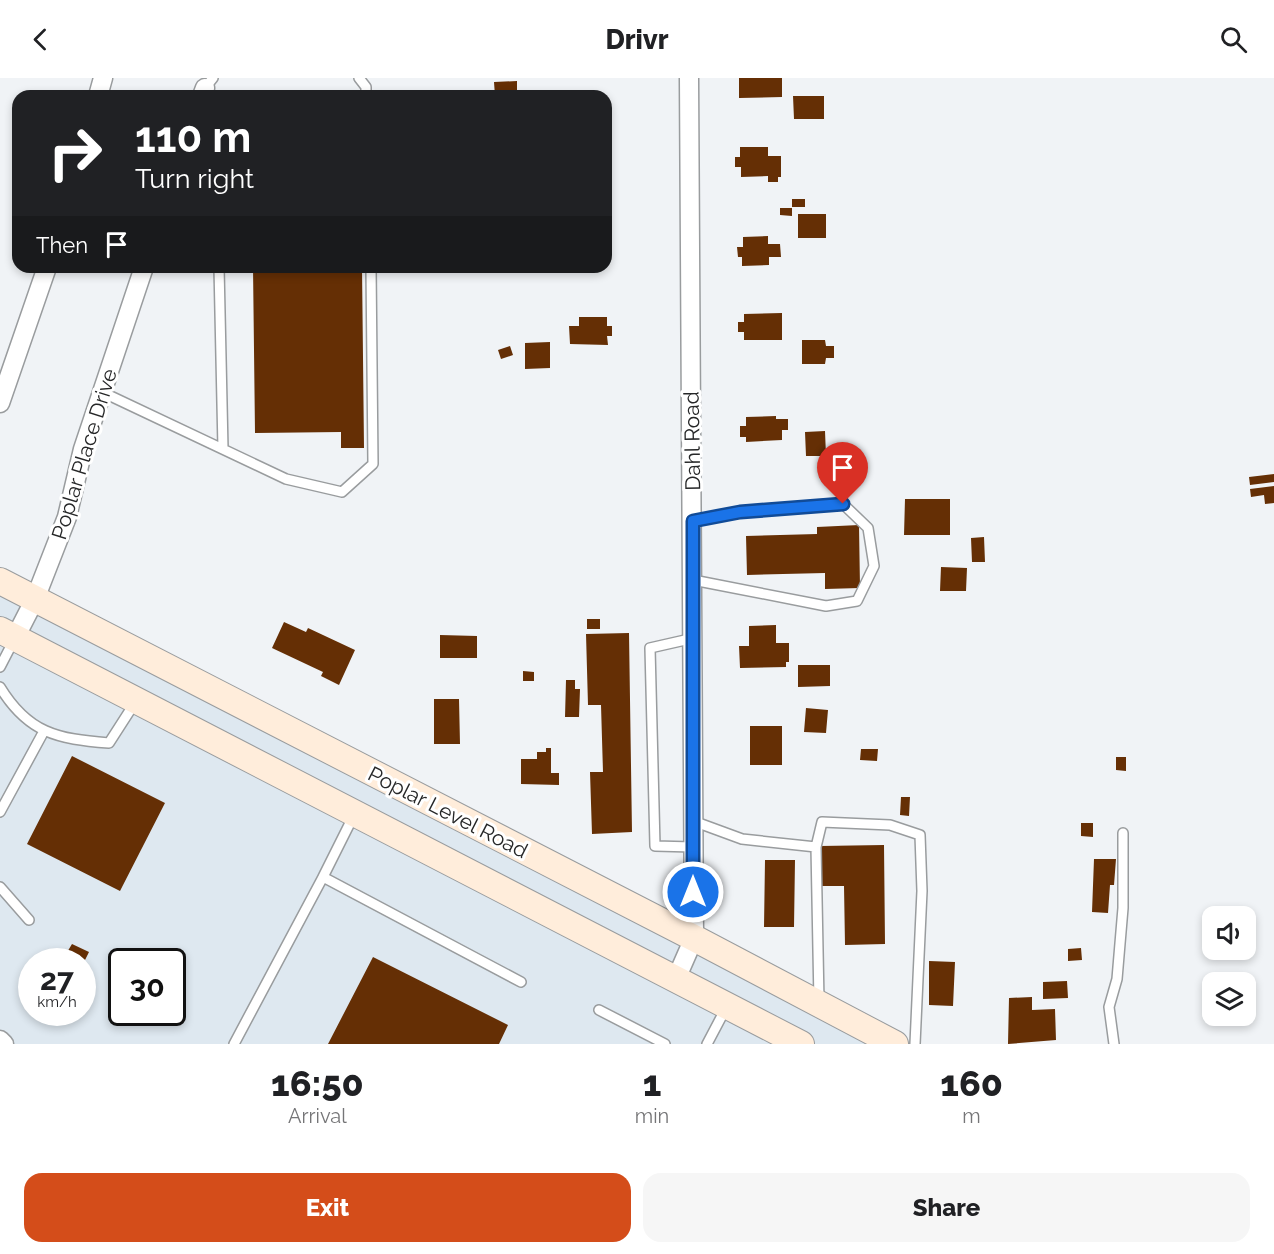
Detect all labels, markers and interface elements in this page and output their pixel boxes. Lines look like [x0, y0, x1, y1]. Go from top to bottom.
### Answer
icon: back [24, 23, 57, 56]
icon: search [1217, 23, 1250, 56]
text: Drivr [605, 24, 669, 55]
text: 110 m [135, 113, 251, 162]
icon: right [36, 114, 114, 192]
text: Turn right [135, 163, 254, 194]
icon: arrive [100, 228, 133, 261]
text: Then [36, 232, 88, 258]
street label: Poplar Place Drive [46, 366, 122, 542]
street label: Dahl Road [679, 391, 705, 491]
pin [817, 442, 868, 504]
icon: arrive [826, 451, 859, 484]
street label: Poplar Level Road [364, 761, 532, 863]
position arrow [661, 860, 725, 924]
map controls [1202, 906, 1256, 1026]
button: sound [1202, 906, 1256, 960]
speed limit sign: 30 [108, 948, 186, 1026]
text: 27 [40, 962, 74, 997]
button: layers [1202, 972, 1256, 1026]
text: km/h [37, 993, 77, 1011]
text: 16:50 [271, 1062, 364, 1104]
text: 1 [643, 1062, 661, 1104]
text: 160 [940, 1062, 1003, 1104]
text: Arrival [288, 1104, 347, 1128]
text: min [635, 1104, 669, 1128]
text: m [962, 1104, 981, 1128]
button: Exit [24, 1173, 631, 1242]
button: Share [643, 1173, 1250, 1242]

